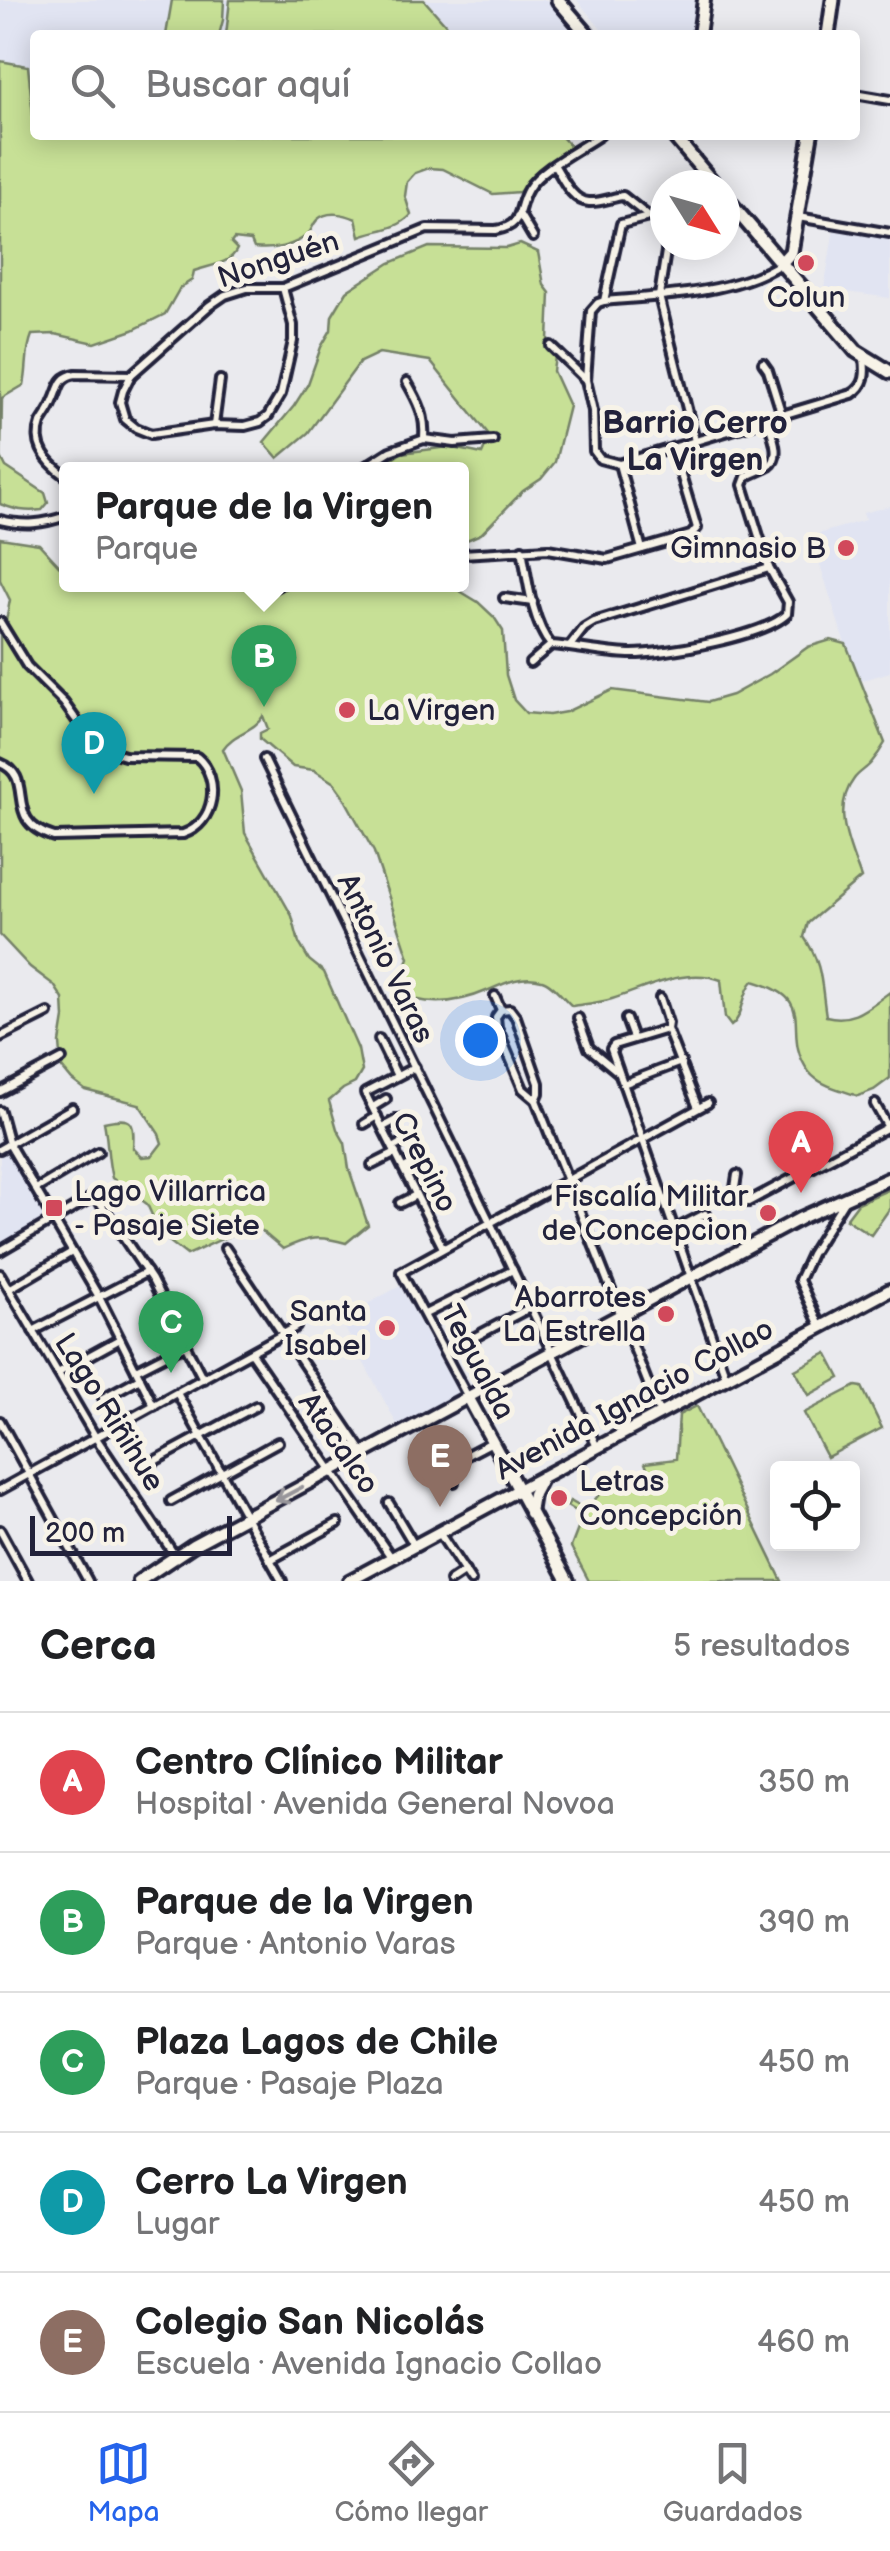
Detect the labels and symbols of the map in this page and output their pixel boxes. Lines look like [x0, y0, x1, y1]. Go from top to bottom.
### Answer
north arrow [650, 170, 740, 260]
street label: Nonguén [213, 223, 344, 296]
marker: Colun [795, 252, 817, 274]
place label: Colun [767, 280, 845, 316]
district label: Barrio Cerro La Virgen [602, 404, 788, 480]
place label: Gimnasio B [670, 531, 826, 567]
marker: Gimnasio B [835, 537, 857, 559]
pin: B [232, 624, 296, 707]
place label: La Virgen [367, 693, 495, 729]
marker: La Virgen [336, 699, 358, 721]
pin: D [62, 712, 126, 794]
street label: Antonio Varas [329, 868, 442, 1049]
your location [455, 1015, 506, 1066]
street label: Crepino [384, 1106, 465, 1219]
pin: A [768, 1110, 834, 1193]
place label: Lago Villarrica - Pasaje Siete [74, 1174, 266, 1244]
place label: Fiscalía Militar de Concepcion [542, 1179, 749, 1249]
marker: Lago Villarrica - Pasaje Siete [43, 1197, 65, 1219]
marker: Fiscalía Militar de Concepcion [757, 1202, 779, 1224]
place label: Abarrotes La Estrella [503, 1280, 646, 1350]
pin: C [138, 1290, 204, 1373]
place label: Santa Isabel [285, 1294, 367, 1364]
street label: Tegualda [432, 1299, 522, 1426]
marker: Abarrotes La Estrella [655, 1303, 677, 1325]
street label: Avenida Ignacio Collao [489, 1311, 780, 1489]
marker: Santa Isabel [376, 1317, 398, 1339]
street label: Lago Riñihue [46, 1327, 172, 1498]
street label: Atacalco [290, 1386, 386, 1501]
pin: E [408, 1424, 472, 1507]
place label: Letras Concepción [579, 1464, 742, 1534]
one-way arrow [275, 1485, 304, 1504]
marker: Letras Concepción [548, 1487, 570, 1509]
scale bar [30, 1511, 232, 1556]

